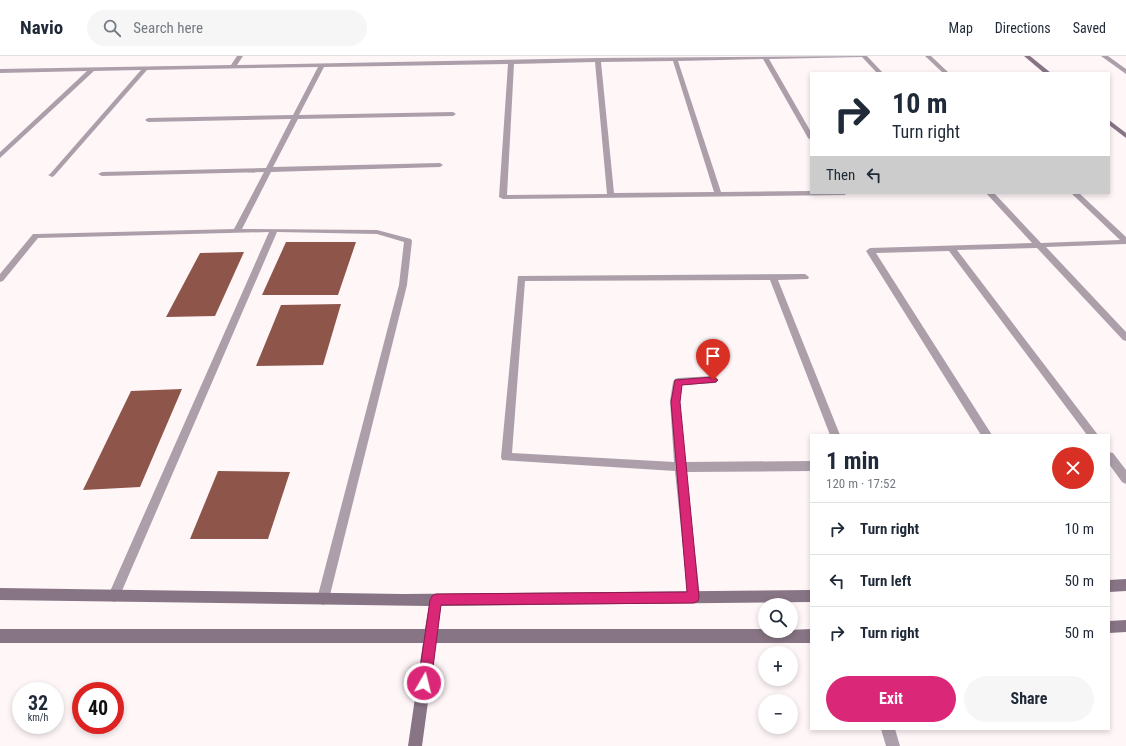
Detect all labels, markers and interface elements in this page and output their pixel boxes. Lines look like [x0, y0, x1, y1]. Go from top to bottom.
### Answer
search box [87, 10, 367, 46]
text: Navio [20, 16, 63, 39]
icon: search [101, 17, 123, 39]
text: Search here [133, 19, 203, 37]
text: Map [949, 20, 973, 36]
text: Directions [995, 20, 1051, 36]
text: Saved [1073, 20, 1106, 36]
text: 10 m [892, 87, 948, 120]
icon: right [826, 88, 878, 140]
text: Turn right [892, 121, 960, 142]
icon: left [863, 164, 885, 186]
text: Then [826, 166, 855, 184]
pin [696, 339, 730, 380]
icon: arrive [702, 345, 724, 367]
text: 1 min [826, 447, 879, 475]
button: close [1052, 447, 1094, 489]
text: 120 m · 17:52 [826, 476, 896, 491]
icon: right [826, 518, 848, 540]
text: Turn right [860, 520, 919, 538]
text: 10 m [1064, 520, 1094, 538]
icon: left [826, 570, 848, 592]
text: Turn left [860, 572, 911, 590]
text: 50 m [1064, 572, 1094, 590]
map controls [758, 598, 798, 734]
button: search [758, 598, 798, 638]
icon: right [826, 622, 848, 644]
text: Turn right [860, 624, 919, 642]
text: 50 m [1064, 624, 1094, 642]
button: + [758, 646, 798, 686]
position arrow [403, 662, 445, 704]
button: Exit [826, 676, 956, 722]
button: Share [964, 676, 1094, 722]
speed limit sign: 40 [72, 682, 124, 734]
text: 32 [28, 691, 48, 715]
button: − [758, 694, 798, 734]
text: km/h [28, 712, 48, 723]

